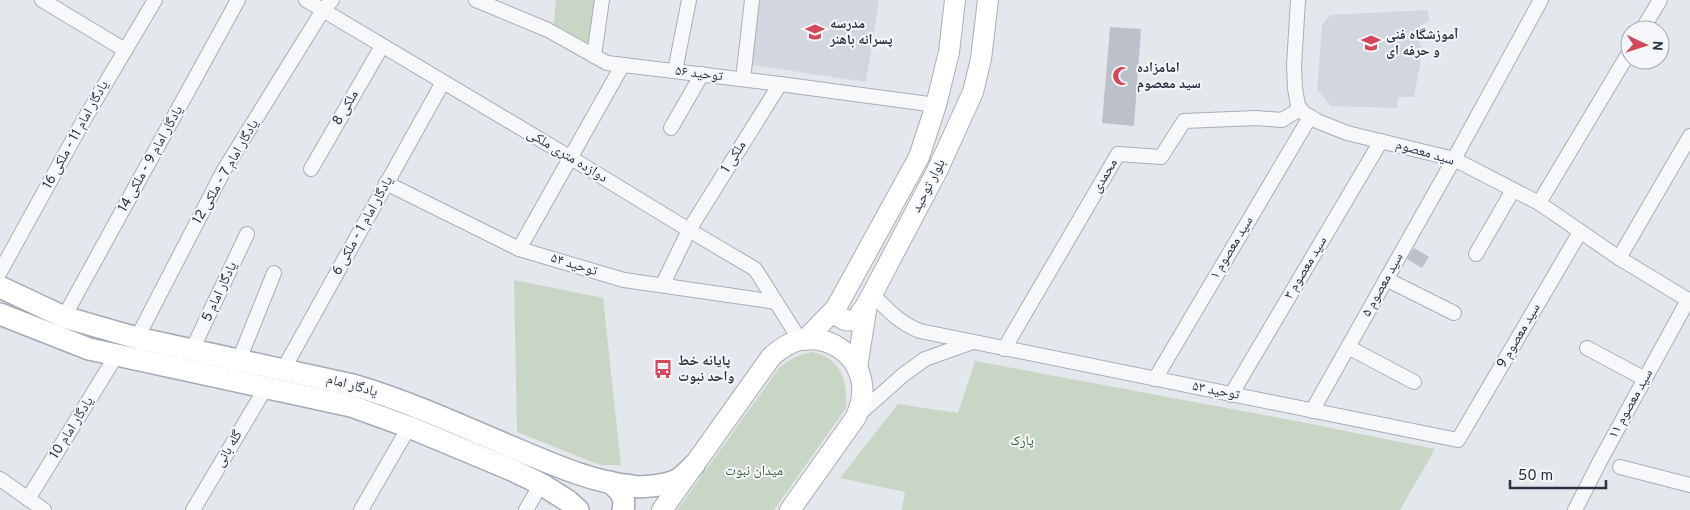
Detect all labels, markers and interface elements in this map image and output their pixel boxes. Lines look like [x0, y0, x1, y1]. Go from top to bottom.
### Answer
place label: مدرسه پسرانه باهنر [829, 16, 893, 49]
north arrow [1620, 20, 1670, 70]
school or university icon: مدرسه پسرانه باهنر [804, 21, 826, 43]
place label: آموزشگاه فنی و حرفه ای [1386, 27, 1458, 60]
school or university icon: آموزشگاه فنی و حرفه ای [1360, 32, 1382, 54]
text: N [1648, 40, 1665, 51]
place label: امامزاده سید معصوم [1137, 60, 1201, 93]
street label: توحید ۵۶ [674, 63, 724, 85]
mosque icon: امامزاده سید معصوم [1111, 65, 1133, 87]
street label: یادگار امام 11 - ملکی 16 [39, 78, 113, 192]
street label: ملکی 8 [329, 87, 363, 129]
street label: یادگار امام 9 - ملکی 14 [115, 103, 187, 215]
street label: یادگار امام 7 - ملکی 12 [189, 116, 263, 227]
street label: دوازده متری ملکی [524, 125, 610, 187]
street label: سید معصوم [1394, 136, 1456, 170]
street label: ملکی 1 [718, 138, 750, 176]
street label: بلوار توحید [908, 156, 950, 216]
street label: محمدی [1088, 156, 1122, 196]
street label: یادگار امام 1 - ملکی 6 [329, 173, 397, 278]
street label: سید معصوم ۱ [1207, 214, 1257, 282]
street label: سید معصوم ۳ [1281, 234, 1331, 302]
street label: توحید ۵۴ [549, 250, 600, 280]
street label: سید معصوم ۵ [1359, 250, 1407, 320]
street label: یادگار امام 5 [199, 259, 241, 325]
street label: سید معصوم 9 [1494, 300, 1544, 372]
place label: پایانه خط واحد نبوت [678, 353, 734, 386]
bus stop icon: پایانه خط واحد نبوت [652, 358, 674, 380]
street label: سید معصوم ۱۱ [1605, 366, 1657, 442]
street label: یادگار امام [325, 371, 380, 401]
street label: توحید ۵۳ [1191, 378, 1241, 404]
street label: یادگار امام 10 [46, 394, 98, 462]
street label: گله بانی [211, 427, 247, 470]
park label: پارک [1010, 433, 1034, 450]
scale bar [1510, 458, 1606, 490]
park label: میدان نبوت [725, 463, 783, 480]
text: 50 m [1518, 467, 1553, 486]

